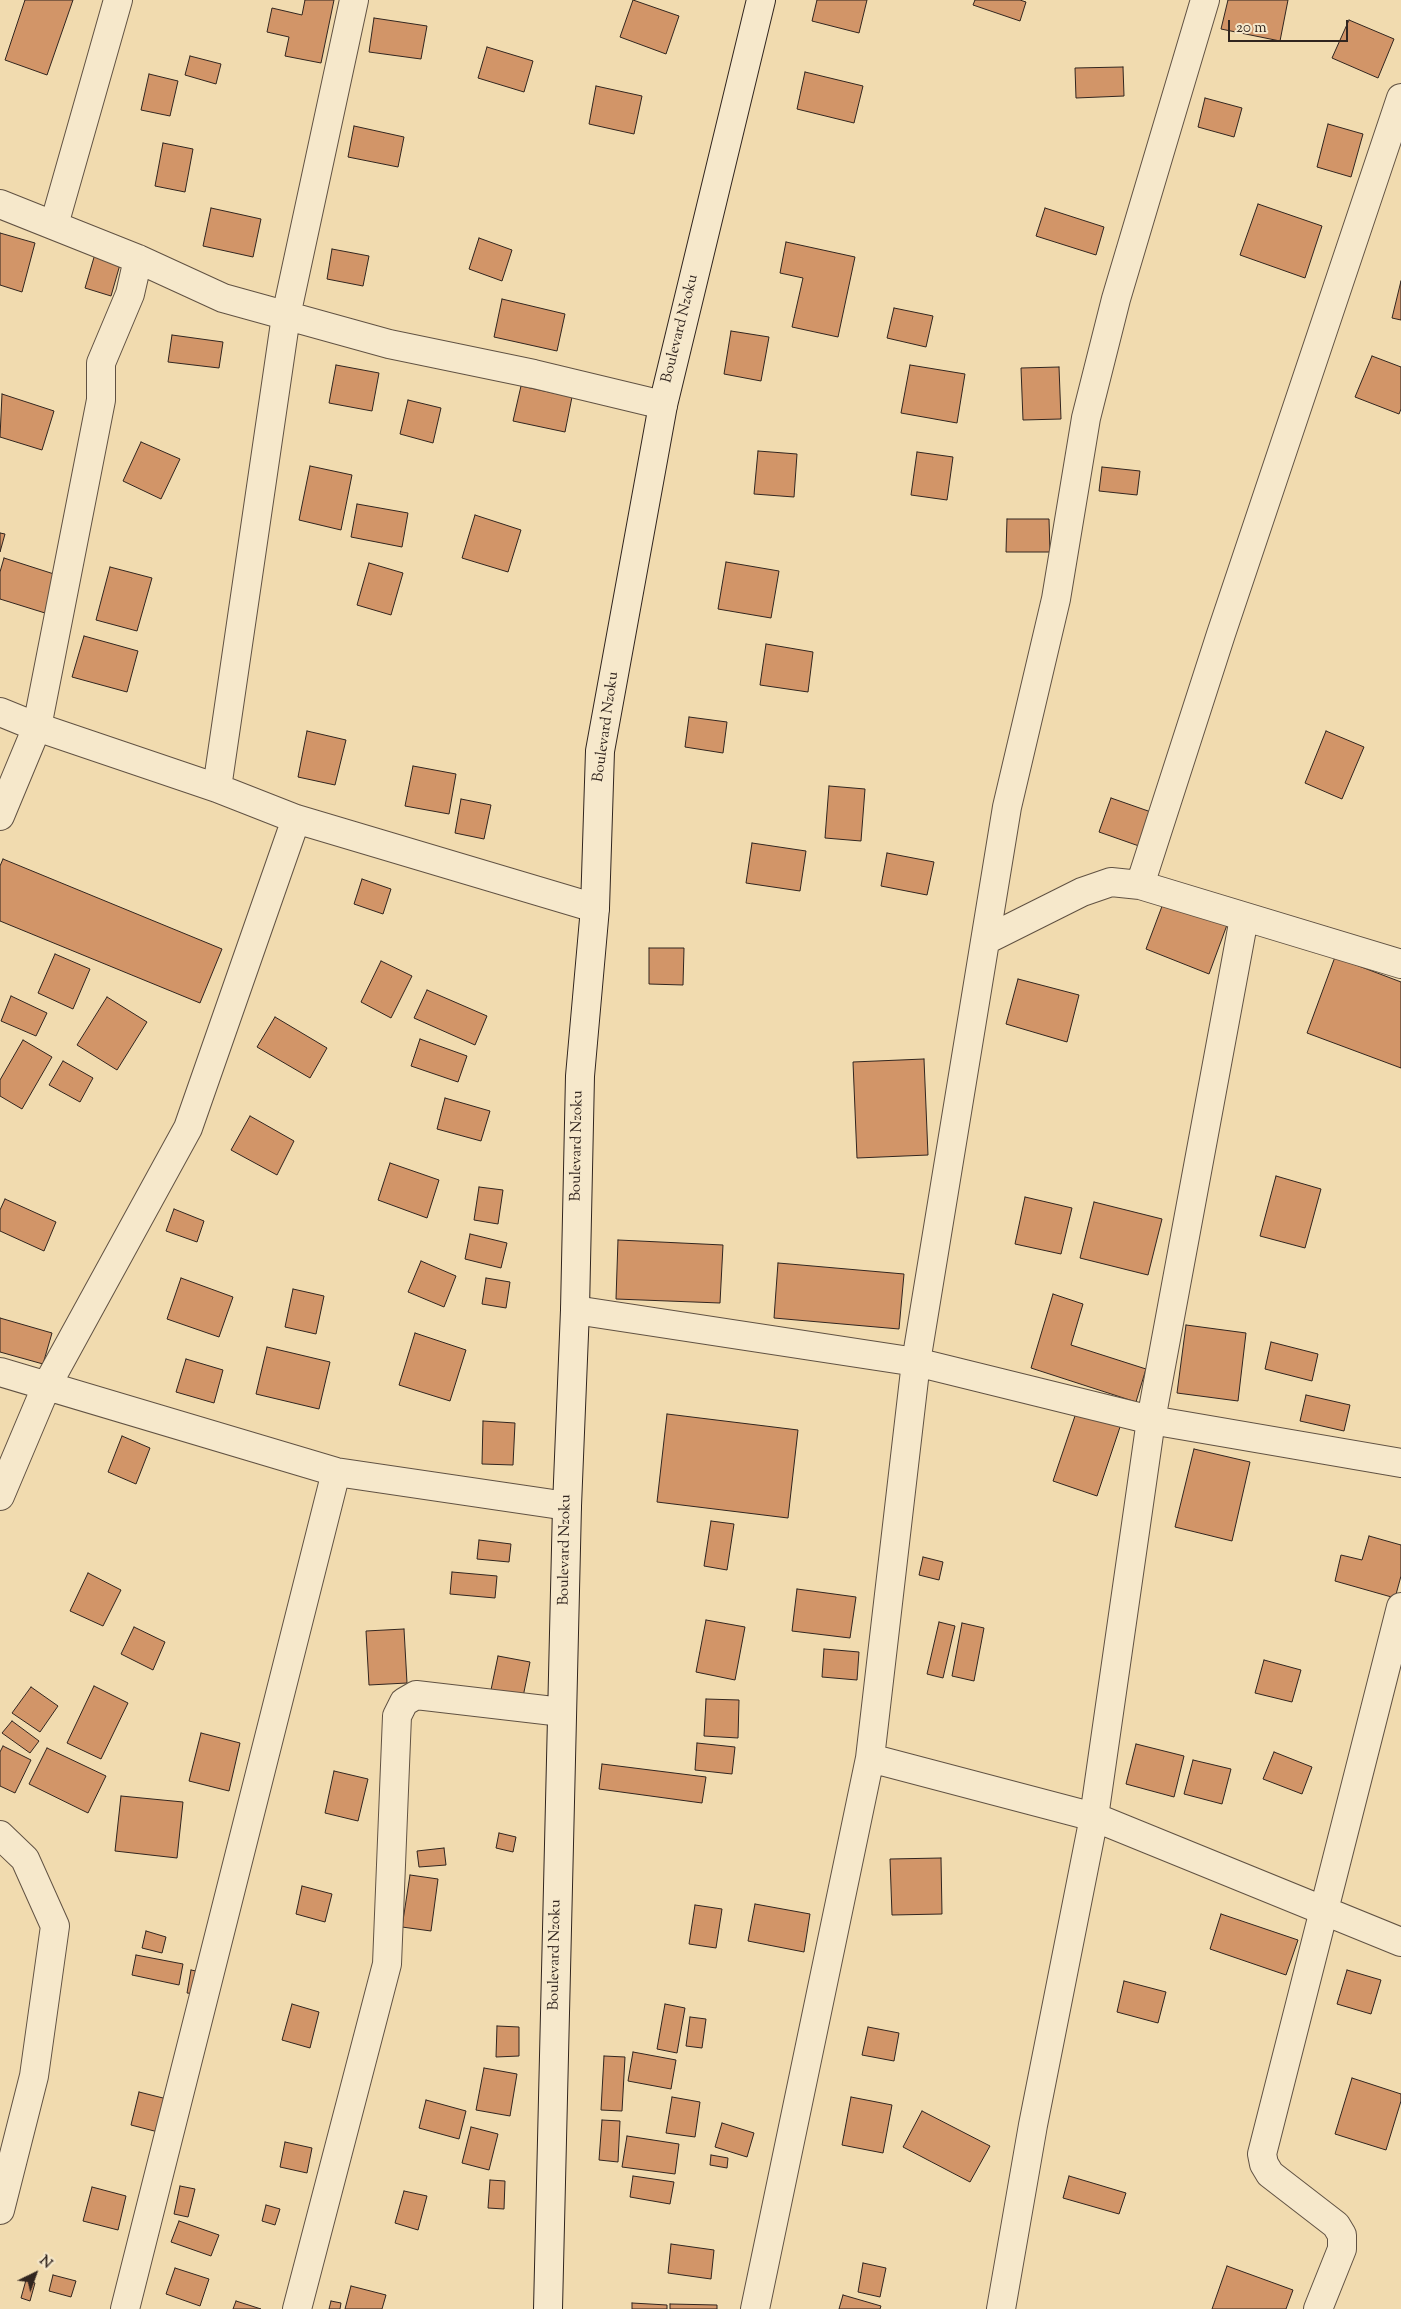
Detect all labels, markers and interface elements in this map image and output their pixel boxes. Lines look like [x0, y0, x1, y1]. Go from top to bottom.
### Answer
scale bar [1231, 10, 1351, 42]
text: 20 m [1236, 18, 1267, 39]
street label: Boulevard Nzoku [659, 273, 703, 385]
street label: Boulevard Nzoku [590, 671, 624, 783]
street label: Boulevard Nzoku [568, 1090, 588, 1202]
street label: Boulevard Nzoku [556, 1494, 576, 1606]
street label: Boulevard Nzoku [546, 1899, 566, 2011]
north arrow [10, 2249, 60, 2299]
text: N [34, 2252, 56, 2274]

